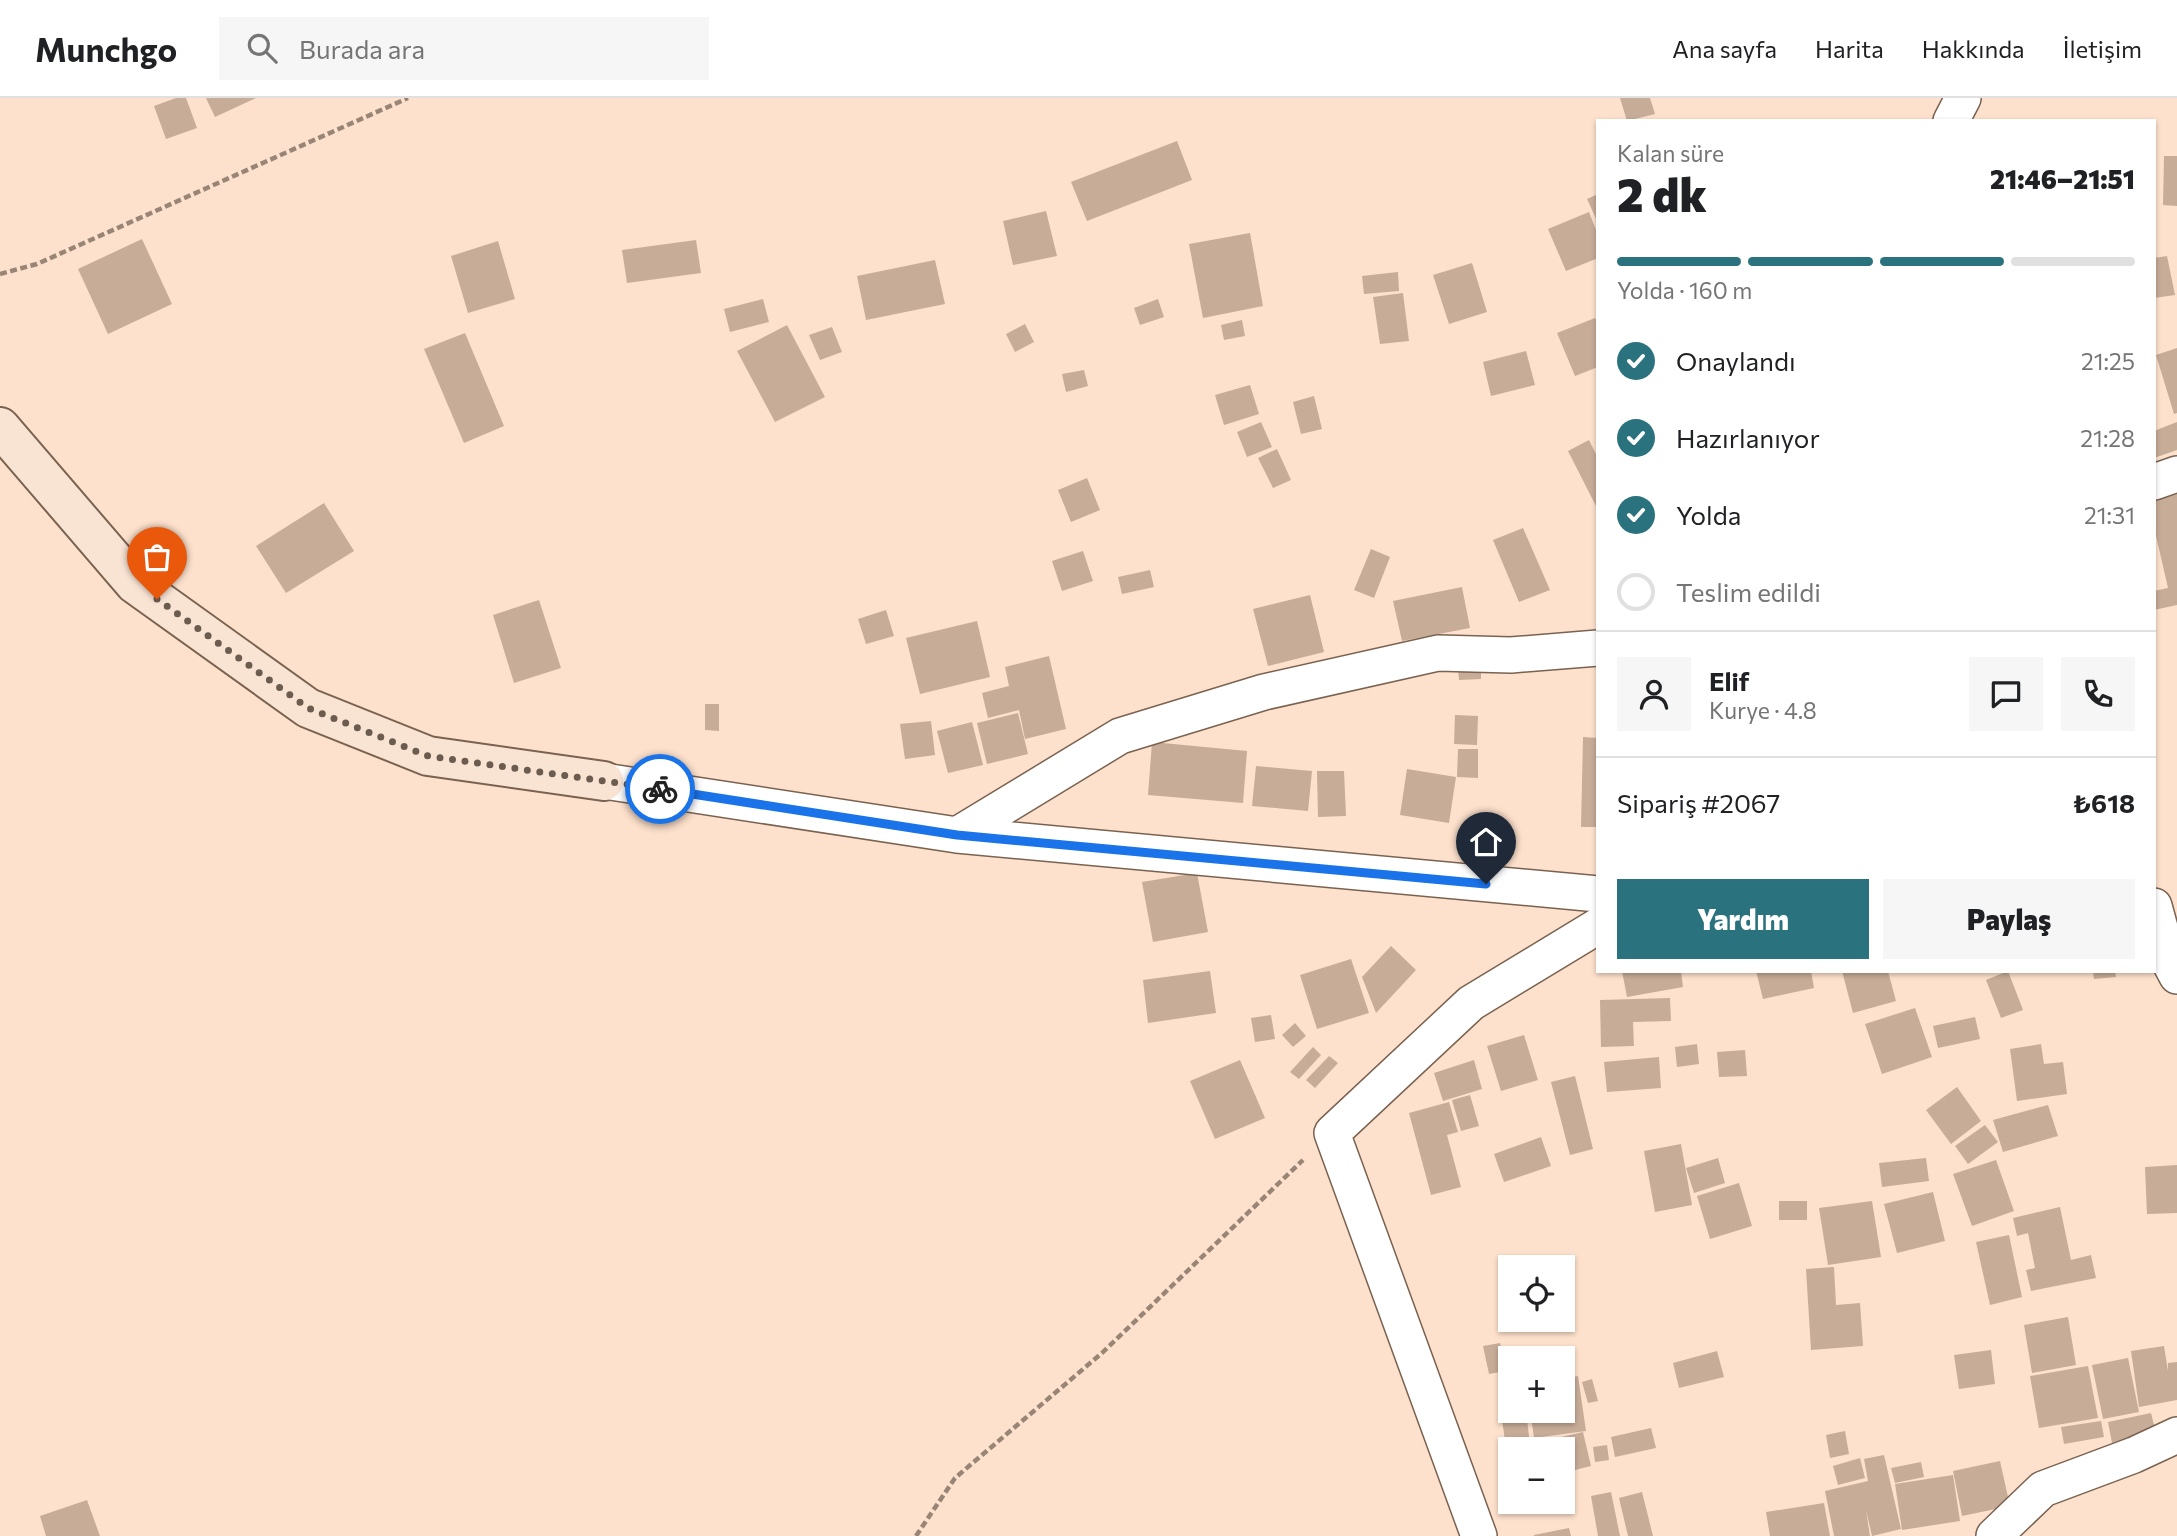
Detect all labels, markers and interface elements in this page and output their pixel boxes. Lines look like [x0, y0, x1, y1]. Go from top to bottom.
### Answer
search box [219, 17, 709, 80]
text: Munchgo [35, 28, 177, 69]
icon: search [243, 29, 281, 67]
text: Burada ara [299, 33, 425, 64]
text: Ana sayfa [1672, 34, 1777, 63]
text: Harita [1815, 34, 1884, 63]
text: Hakkında [1922, 34, 2025, 63]
text: İletişim [2063, 34, 2142, 63]
text: Kalan süre [1617, 139, 1724, 167]
text: 21:46–21:51 [1990, 163, 2135, 194]
text: 2 dk [1617, 165, 1707, 221]
text: Yolda · 160 m [1617, 276, 1752, 304]
icon: check [1617, 342, 1655, 380]
text: Onaylandı [1676, 345, 1796, 376]
text: 21:25 [2081, 347, 2135, 375]
icon: check [1617, 419, 1655, 457]
text: Hazırlanıyor [1676, 422, 1820, 453]
text: 21:28 [2080, 424, 2135, 452]
icon: check [1617, 496, 1655, 534]
text: Yolda [1676, 499, 1741, 530]
text: 21:31 [2084, 501, 2135, 529]
pin [127, 527, 187, 599]
icon: bag [138, 538, 176, 576]
text: Teslim edildi [1676, 576, 1821, 607]
button: person [1617, 657, 1691, 731]
button: chat [1969, 657, 2043, 731]
button: phone [2061, 657, 2135, 731]
text: Elif [1709, 665, 1749, 696]
text: Kurye · 4.8 [1709, 696, 1817, 724]
courier [625, 754, 695, 824]
icon: bike [641, 770, 679, 808]
text: Sipariş #2067 [1617, 787, 1780, 818]
text: ₺618 [2072, 787, 2135, 818]
pin [1456, 812, 1516, 884]
icon: home [1467, 823, 1505, 861]
button: Yardım [1617, 879, 1869, 959]
button: Paylaş [1883, 879, 2135, 959]
map controls [1498, 1255, 1575, 1514]
button: locate [1498, 1255, 1575, 1332]
button: + [1498, 1346, 1575, 1423]
button: − [1498, 1437, 1575, 1514]

